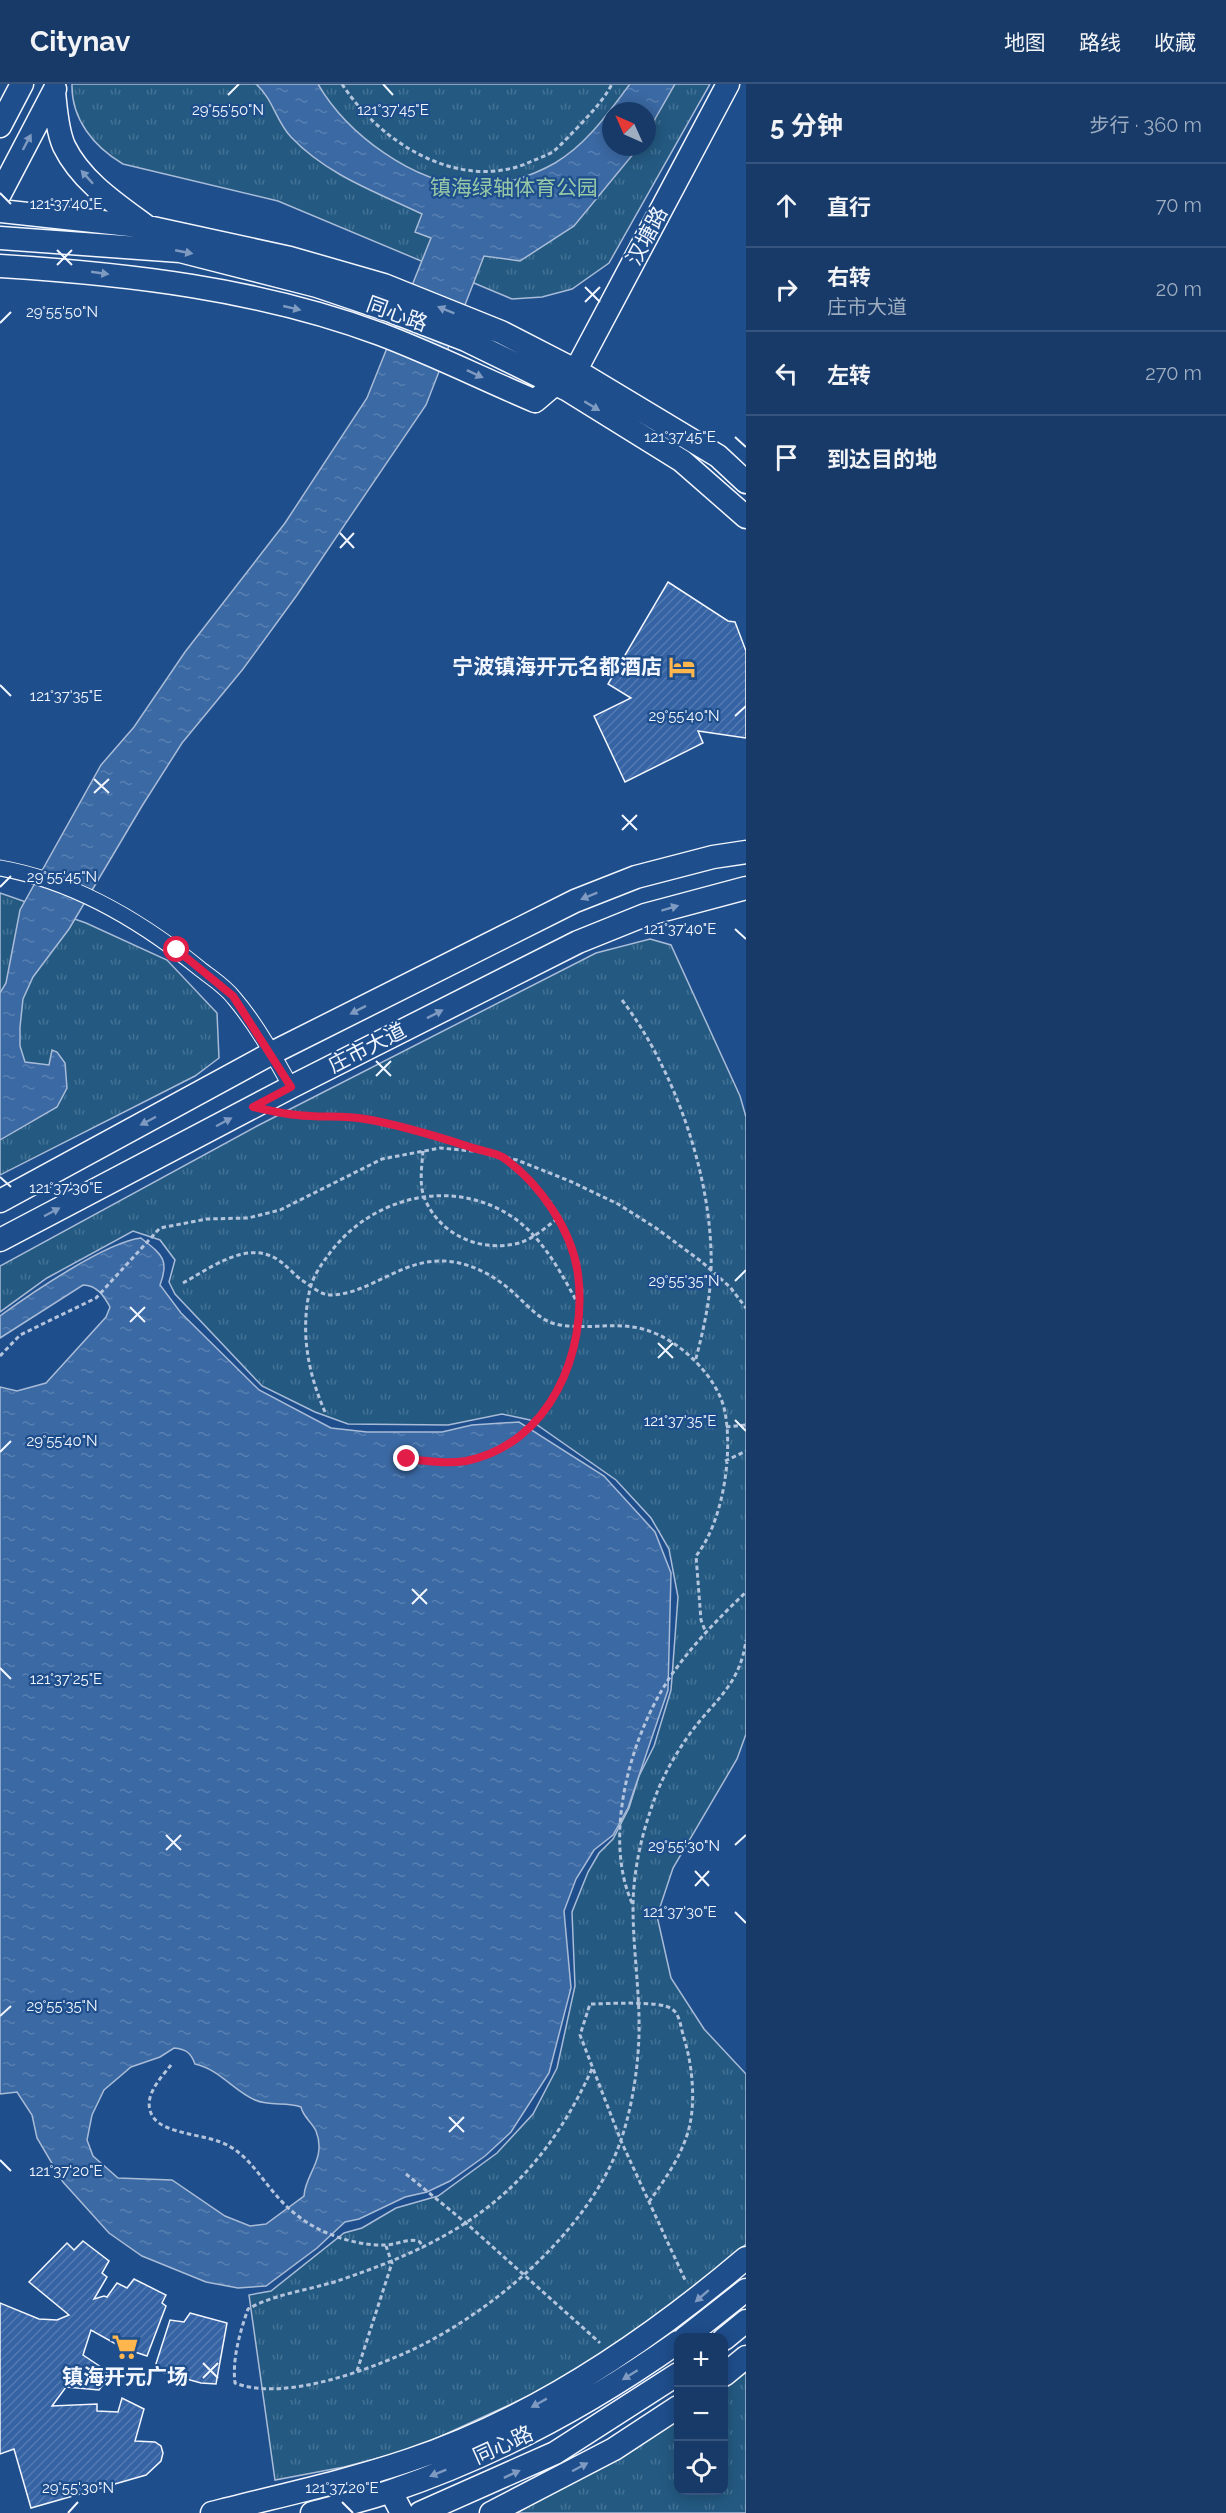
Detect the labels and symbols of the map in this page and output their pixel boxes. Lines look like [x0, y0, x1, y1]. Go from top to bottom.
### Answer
text: 29°55'50"N [192, 101, 264, 119]
text: 121°37'45"E [357, 101, 429, 119]
north arrow [602, 102, 656, 156]
one-way arrow [22, 133, 32, 150]
one-way arrow [81, 170, 94, 185]
park label: 镇海绿轴体育公园 [430, 175, 598, 200]
text: 121°37'40"E [30, 195, 102, 213]
street label: 汉塘路 [621, 202, 672, 269]
one-way arrow [175, 248, 194, 257]
one-way arrow [91, 268, 110, 278]
street label: 同心路 [363, 291, 431, 336]
text: 29°55'50"N [26, 303, 98, 321]
one-way arrow [283, 303, 301, 313]
one-way arrow [437, 305, 455, 315]
one-way arrow [466, 370, 483, 379]
one-way arrow [584, 400, 600, 411]
text: 121°37'45"E [644, 428, 716, 446]
hotel icon: 宁波镇海开元名都酒店 [667, 652, 697, 682]
place label: 宁波镇海开元名都酒店 [452, 654, 662, 679]
text: 121°37'35"E [30, 687, 102, 705]
text: 29°55'40"N [648, 707, 720, 725]
text: 29°55'45"N [27, 868, 97, 886]
one-way arrow [580, 892, 598, 901]
one-way arrow [661, 903, 679, 912]
text: 121°37'40"E [644, 920, 716, 938]
route start [163, 936, 189, 962]
one-way arrow [349, 1006, 366, 1015]
one-way arrow [427, 1009, 444, 1019]
street label: 庄市大道 [324, 1017, 410, 1078]
one-way arrow [139, 1116, 156, 1126]
one-way arrow [216, 1117, 233, 1127]
text: 121°37'30"E [29, 1179, 103, 1197]
one-way arrow [43, 1208, 60, 1217]
text: 29°55'35"N [648, 1272, 720, 1290]
text: 121°37'35"E [644, 1412, 716, 1430]
text: 29°55'40"N [26, 1432, 98, 1450]
route end [393, 1445, 419, 1471]
text: 121°37'25"E [30, 1670, 102, 1688]
text: 29°55'30"N [648, 1837, 720, 1855]
text: 121°37'30"E [643, 1903, 717, 1921]
text: 29°55'35"N [26, 1997, 98, 2015]
text: 121°37'20"E [29, 2162, 103, 2180]
one-way arrow [694, 2289, 710, 2302]
supermarket icon: 镇海开元广场 [110, 2332, 140, 2362]
place label: 镇海开元广场 [62, 2364, 188, 2389]
one-way arrow [622, 2370, 638, 2381]
one-way arrow [530, 2398, 547, 2408]
street label: 同心路 [469, 2420, 537, 2469]
one-way arrow [572, 2462, 589, 2472]
one-way arrow [429, 2469, 447, 2478]
one-way arrow [504, 2469, 521, 2478]
text: 29°55'30"N [42, 2479, 114, 2497]
text: 121°37'20"E [305, 2479, 379, 2497]

